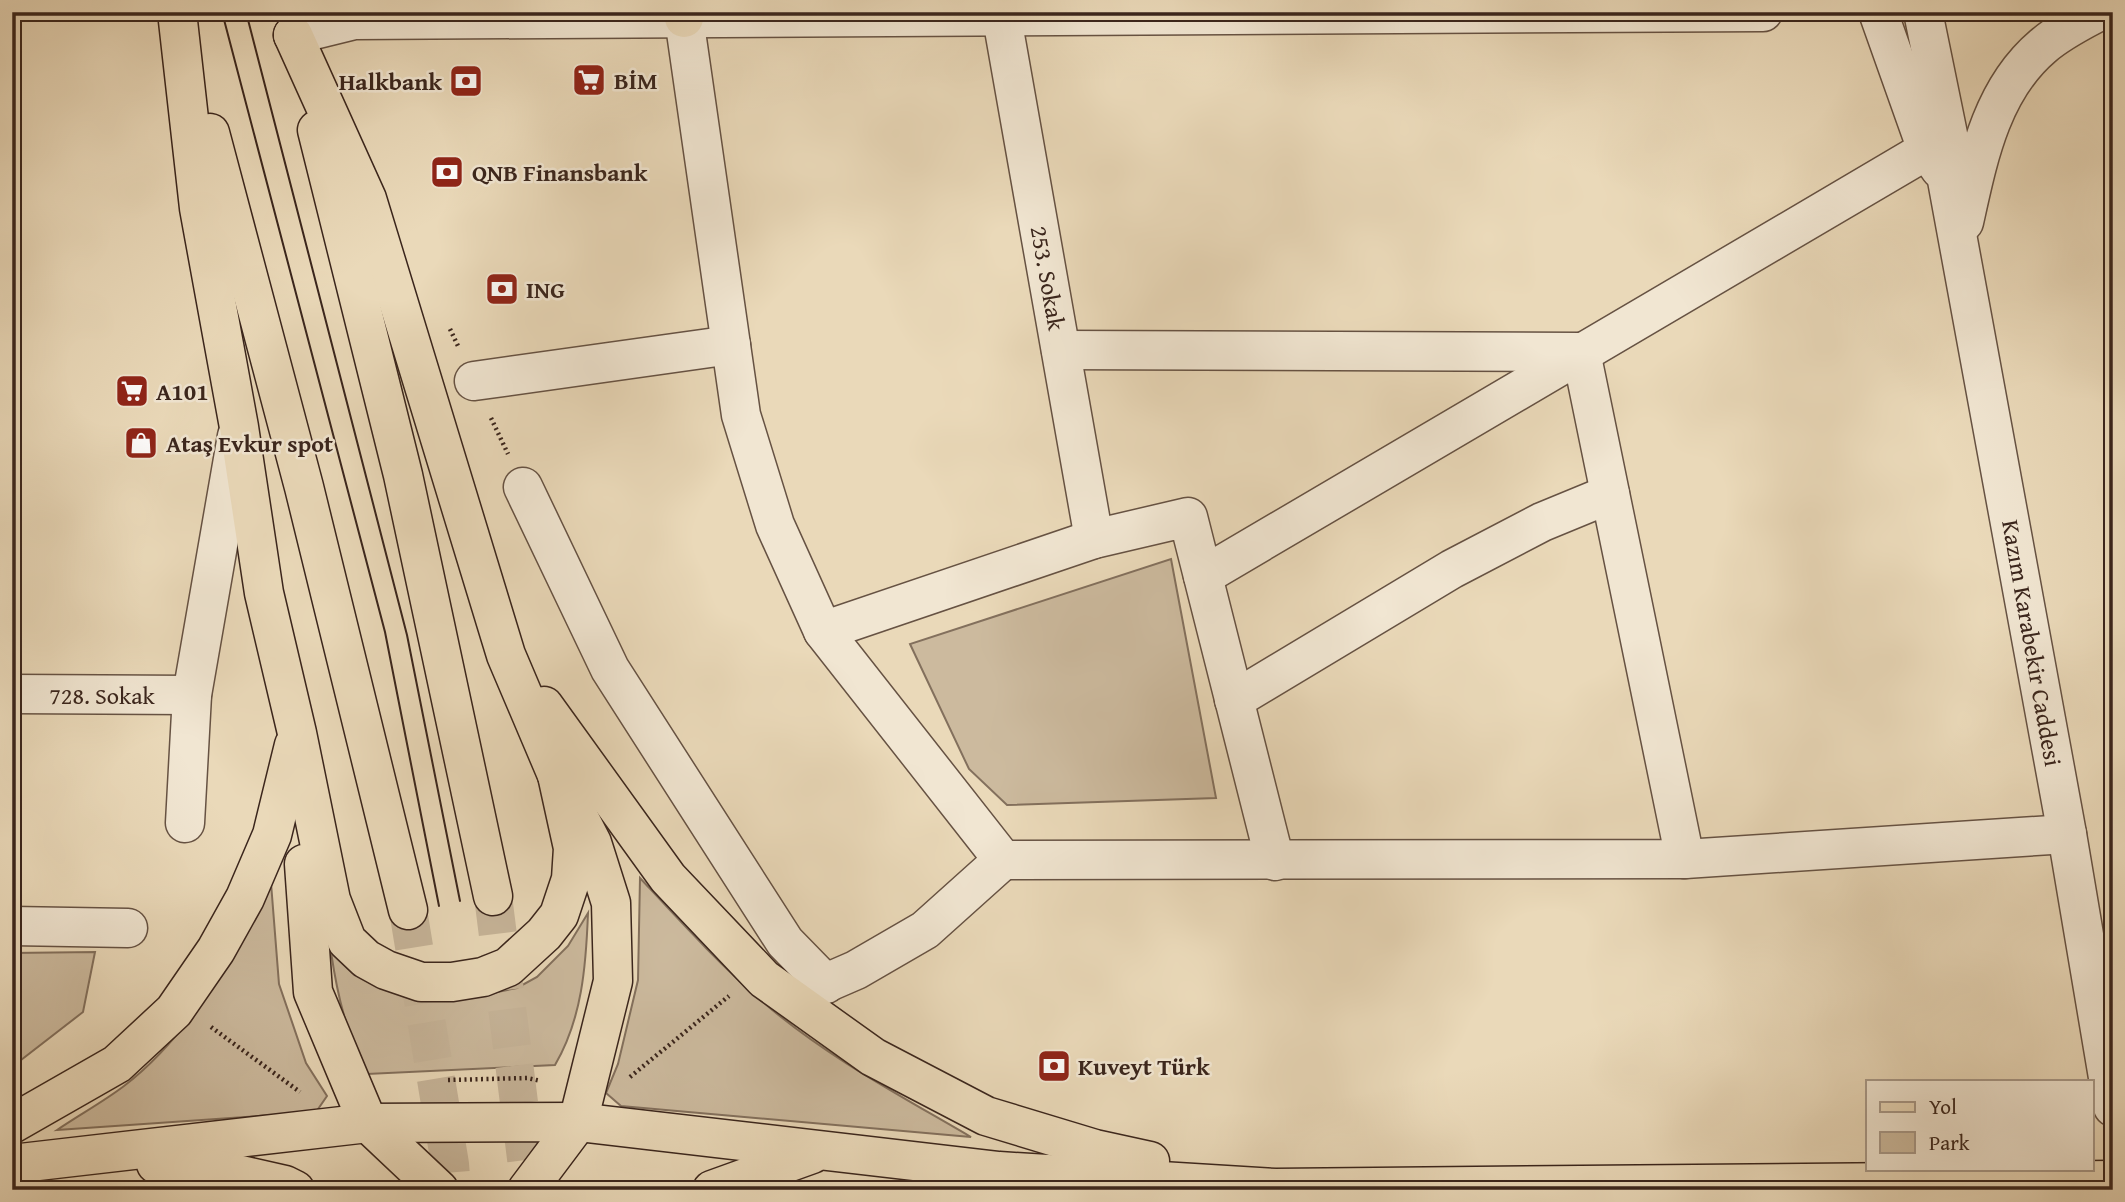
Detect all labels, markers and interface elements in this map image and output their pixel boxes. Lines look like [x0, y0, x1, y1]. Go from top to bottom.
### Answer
supermarket icon: BİM [570, 61, 608, 99]
bank icon: Halkbank [447, 62, 485, 100]
place label: BİM [614, 63, 658, 98]
place label: Halkbank [339, 64, 442, 99]
bank icon: QNB Finansbank [428, 153, 466, 191]
place label: QNB Finansbank [472, 155, 648, 190]
street label: 253. Sokak [1022, 223, 1075, 334]
bank icon: ING [483, 270, 521, 308]
place label: ING [526, 272, 565, 307]
supermarket icon: A101 [113, 372, 151, 410]
place label: A101 [156, 374, 209, 409]
shop icon: Ataş Evkur spot [122, 424, 160, 462]
place label: Ataş Evkur spot [166, 426, 333, 461]
street label: Kazım Karabekir Caddesi [1993, 517, 2071, 769]
street label: 728. Sokak [49, 678, 156, 713]
bank icon: Kuveyt Türk [1035, 1047, 1073, 1085]
place label: Kuveyt Türk [1078, 1049, 1210, 1084]
legend [1866, 1080, 2094, 1170]
text: Yol [1929, 1091, 1957, 1122]
text: Park [1929, 1127, 1970, 1158]

